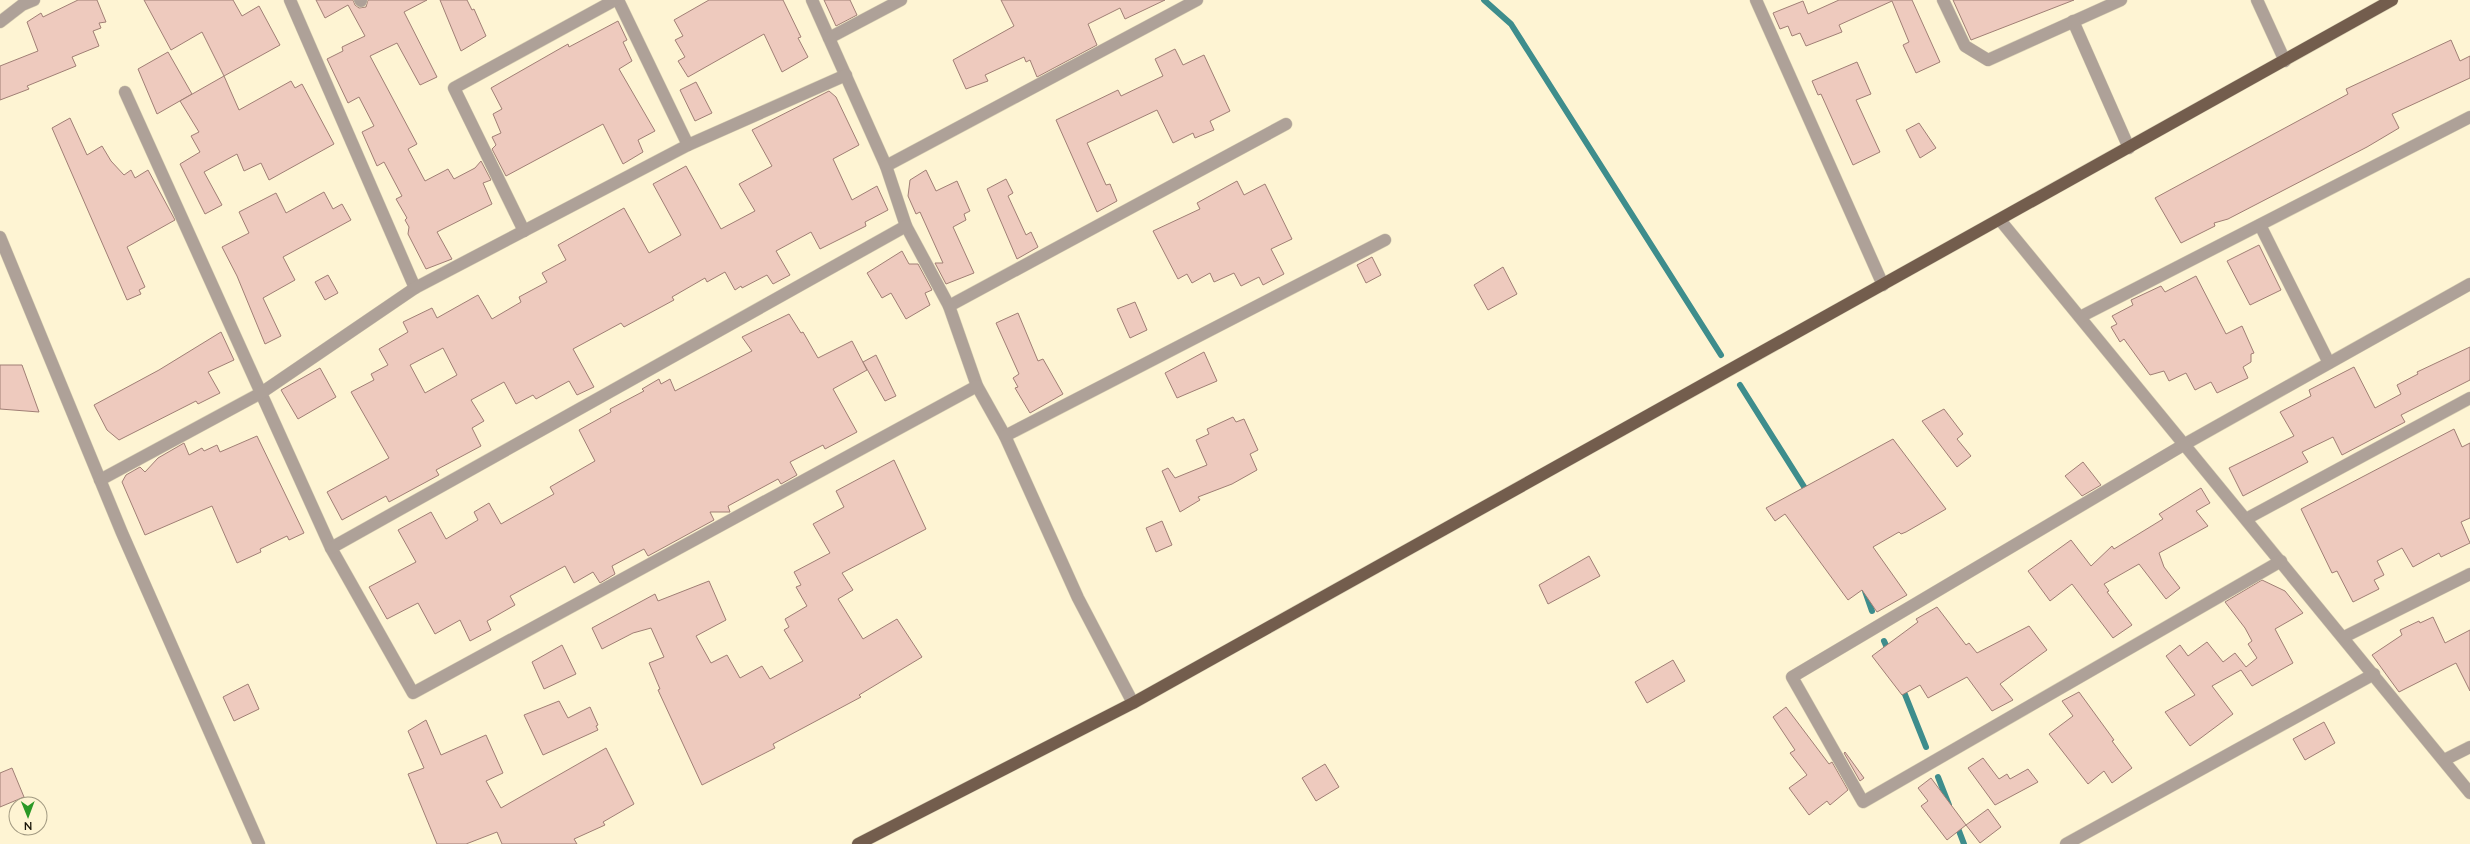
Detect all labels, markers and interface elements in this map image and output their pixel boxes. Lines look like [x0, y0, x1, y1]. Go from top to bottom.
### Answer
north arrow [8, 796, 48, 836]
text: N [24, 820, 33, 833]

